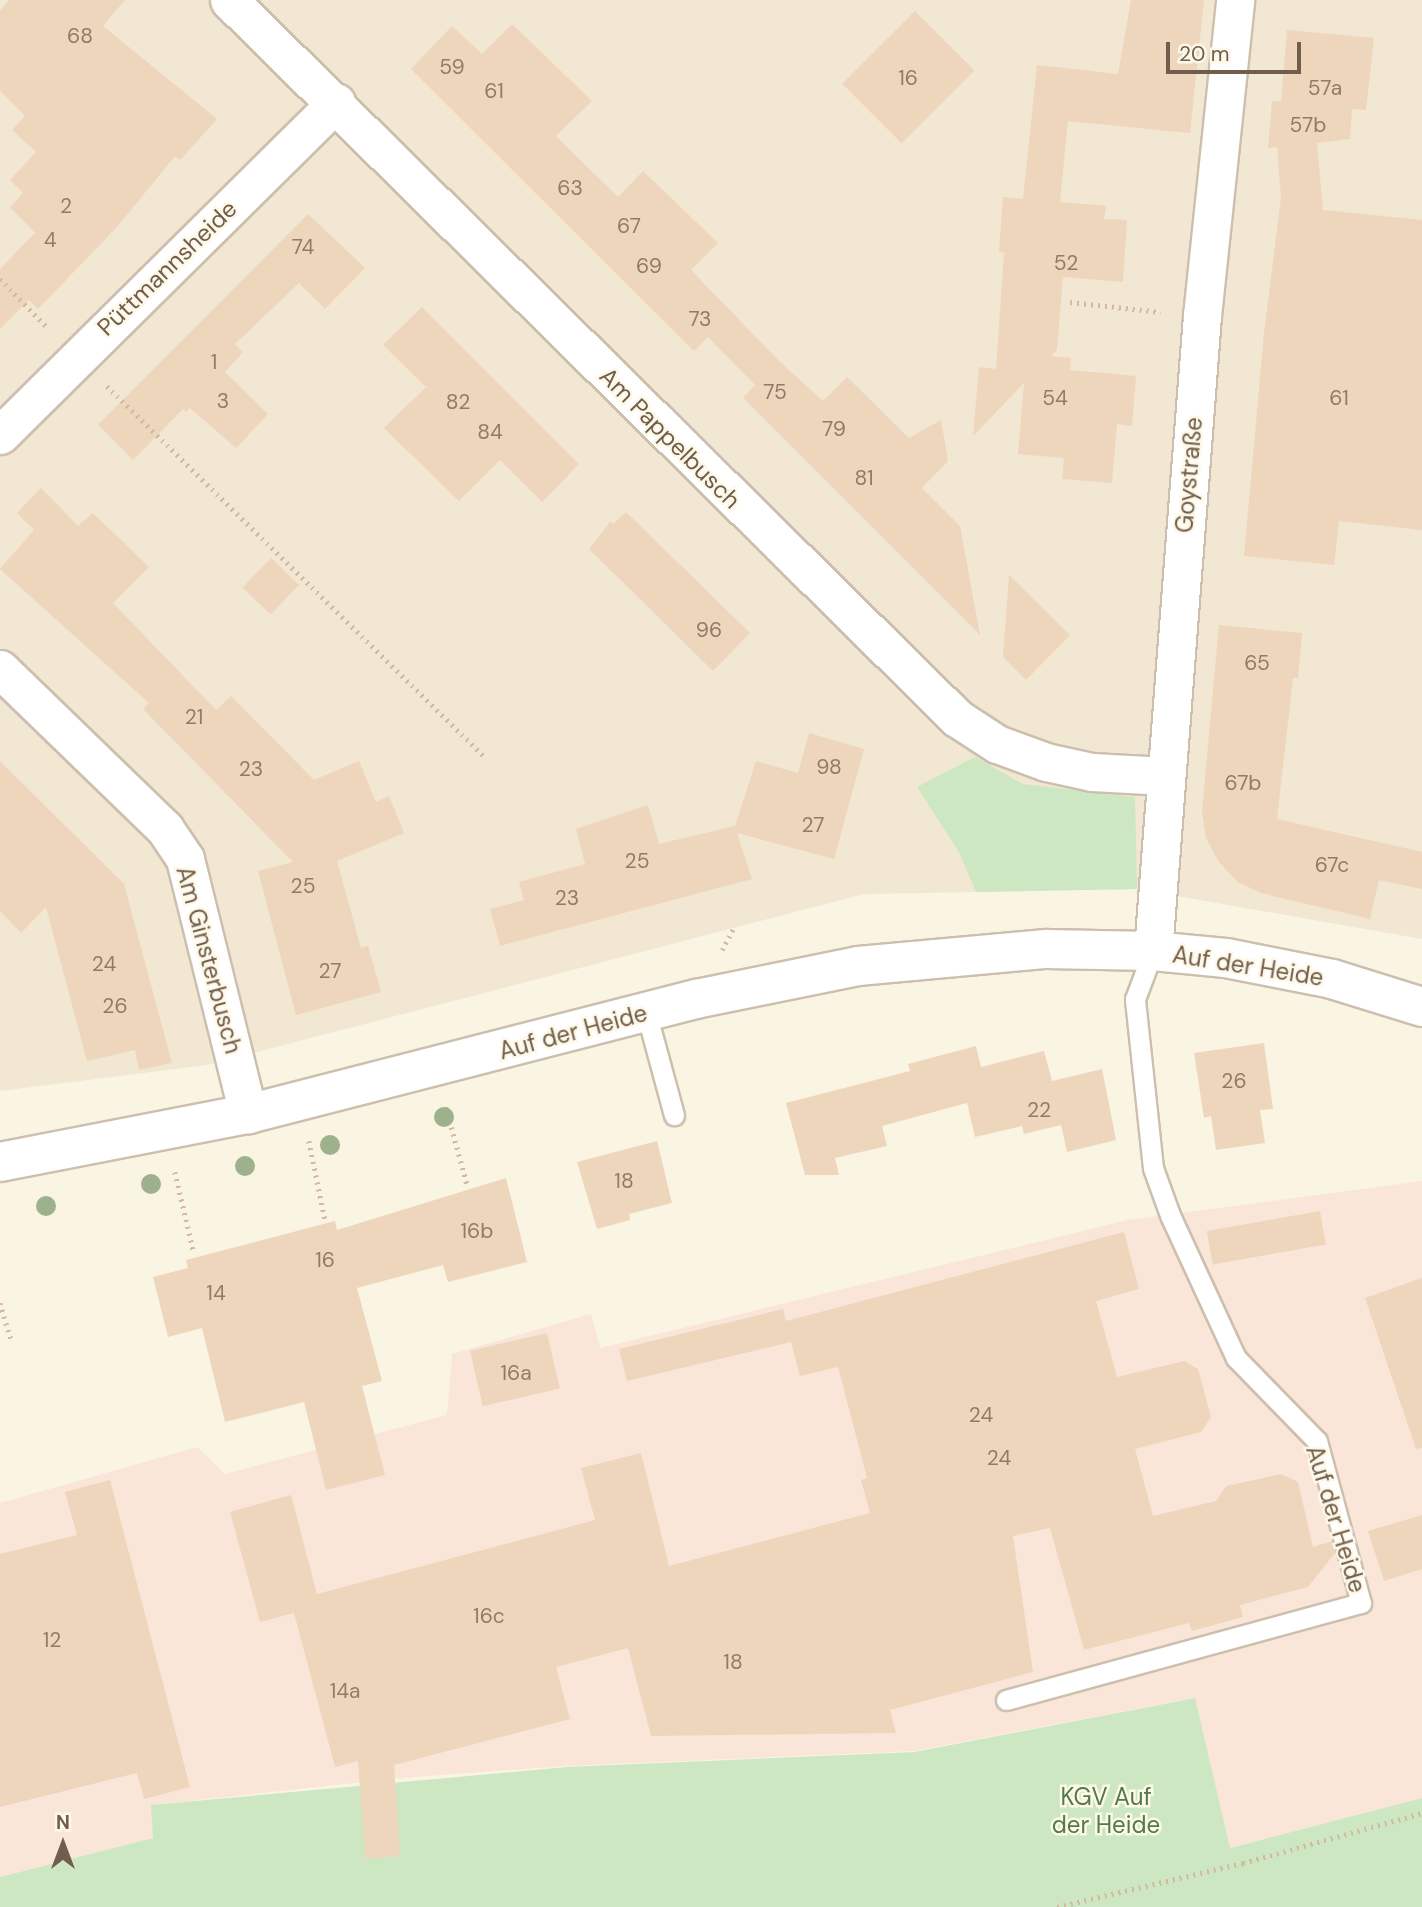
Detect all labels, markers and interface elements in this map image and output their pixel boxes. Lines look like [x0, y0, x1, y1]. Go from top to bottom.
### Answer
house number: 68 [67, 23, 93, 49]
scale bar [1170, 28, 1305, 72]
text: 20 m [1179, 40, 1230, 68]
house number: 59 [439, 54, 465, 80]
house number: 16 [898, 65, 918, 91]
house number: 57a [1308, 75, 1342, 101]
house number: 61 [484, 78, 504, 104]
house number: 57b [1290, 112, 1326, 138]
house number: 63 [557, 175, 583, 201]
house number: 2 [60, 193, 72, 219]
street label: Püttmannsheide [91, 194, 243, 342]
house number: 67 [617, 213, 641, 239]
house number: 4 [44, 227, 56, 253]
house number: 74 [292, 234, 314, 260]
house number: 52 [1054, 250, 1078, 276]
house number: 69 [636, 253, 662, 279]
house number: 73 [688, 306, 712, 332]
house number: 1 [211, 349, 217, 375]
street label: Am Pappelbusch [594, 362, 746, 514]
house number: 75 [763, 379, 787, 405]
house number: 54 [1042, 385, 1068, 411]
house number: 61 [1329, 385, 1349, 411]
house number: 3 [217, 388, 229, 414]
house number: 82 [446, 389, 470, 415]
house number: 79 [822, 416, 846, 442]
street label: Goystraße [1170, 416, 1208, 534]
house number: 84 [477, 419, 503, 445]
house number: 81 [855, 465, 873, 491]
house number: 96 [696, 617, 722, 643]
house number: 65 [1244, 650, 1270, 676]
house number: 21 [185, 704, 203, 730]
house number: 98 [816, 754, 842, 780]
house number: 23 [239, 756, 263, 782]
house number: 67b [1224, 770, 1262, 796]
house number: 27 [802, 812, 824, 838]
house number: 25 [625, 848, 649, 874]
house number: 67c [1315, 852, 1349, 878]
street label: Am Ginsterbusch [170, 863, 248, 1057]
house number: 25 [291, 873, 315, 899]
house number: 23 [555, 885, 579, 911]
street label: Auf der Heide [1171, 940, 1325, 992]
house number: 24 [92, 951, 116, 977]
house number: 27 [319, 958, 341, 984]
house number: 26 [102, 993, 128, 1019]
street label: Auf der Heide [496, 998, 650, 1066]
house number: 26 [1221, 1068, 1247, 1094]
house number: 22 [1027, 1097, 1051, 1123]
house number: 18 [614, 1168, 634, 1194]
house number: 16b [461, 1218, 493, 1244]
house number: 16 [315, 1247, 335, 1273]
house number: 14 [206, 1280, 226, 1306]
house number: 16a [500, 1360, 532, 1386]
house number: 24 [969, 1402, 993, 1428]
street label: Auf der Heide [1300, 1442, 1372, 1596]
house number: 24 [987, 1445, 1011, 1471]
house number: 16c [473, 1603, 505, 1629]
house number: 12 [43, 1627, 61, 1653]
house number: 18 [723, 1649, 743, 1675]
house number: 14a [330, 1678, 360, 1704]
park label: KGV Auf der Heide [1052, 1783, 1160, 1839]
north arrow [28, 1809, 98, 1879]
text: N [56, 1810, 70, 1835]

